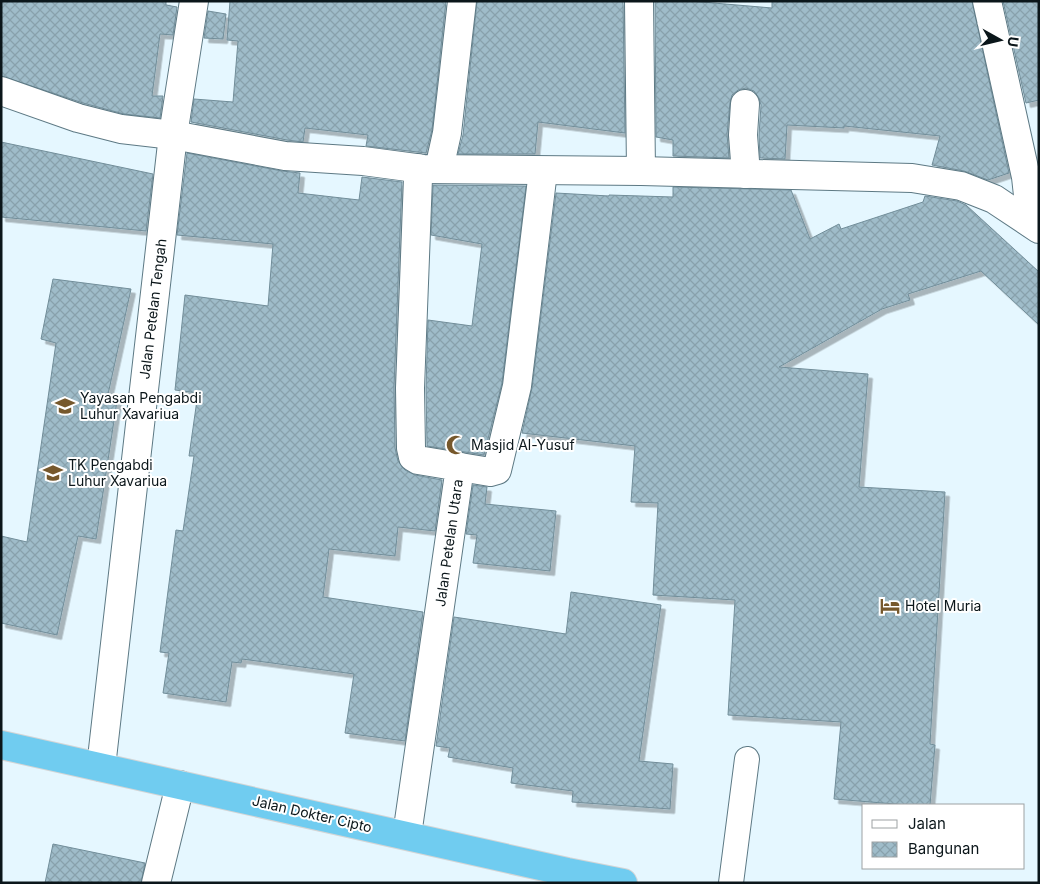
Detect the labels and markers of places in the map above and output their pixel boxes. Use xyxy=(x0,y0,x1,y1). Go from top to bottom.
place label: Yayasan Pengabdi Luhur Xavariua xyxy=(80,389,202,422)
school or university icon: Yayasan Pengabdi Luhur Xavariua xyxy=(54,395,76,417)
mosque icon: Masjid Al-Yusuf xyxy=(445,434,467,456)
place label: Masjid Al-Yusuf xyxy=(471,436,575,453)
place label: TK Pengabdi Luhur Xavariua xyxy=(68,456,167,489)
school or university icon: TK Pengabdi Luhur Xavariua xyxy=(42,462,64,484)
hotel icon: Hotel Muria xyxy=(879,595,901,617)
place label: Hotel Muria xyxy=(905,597,981,614)

